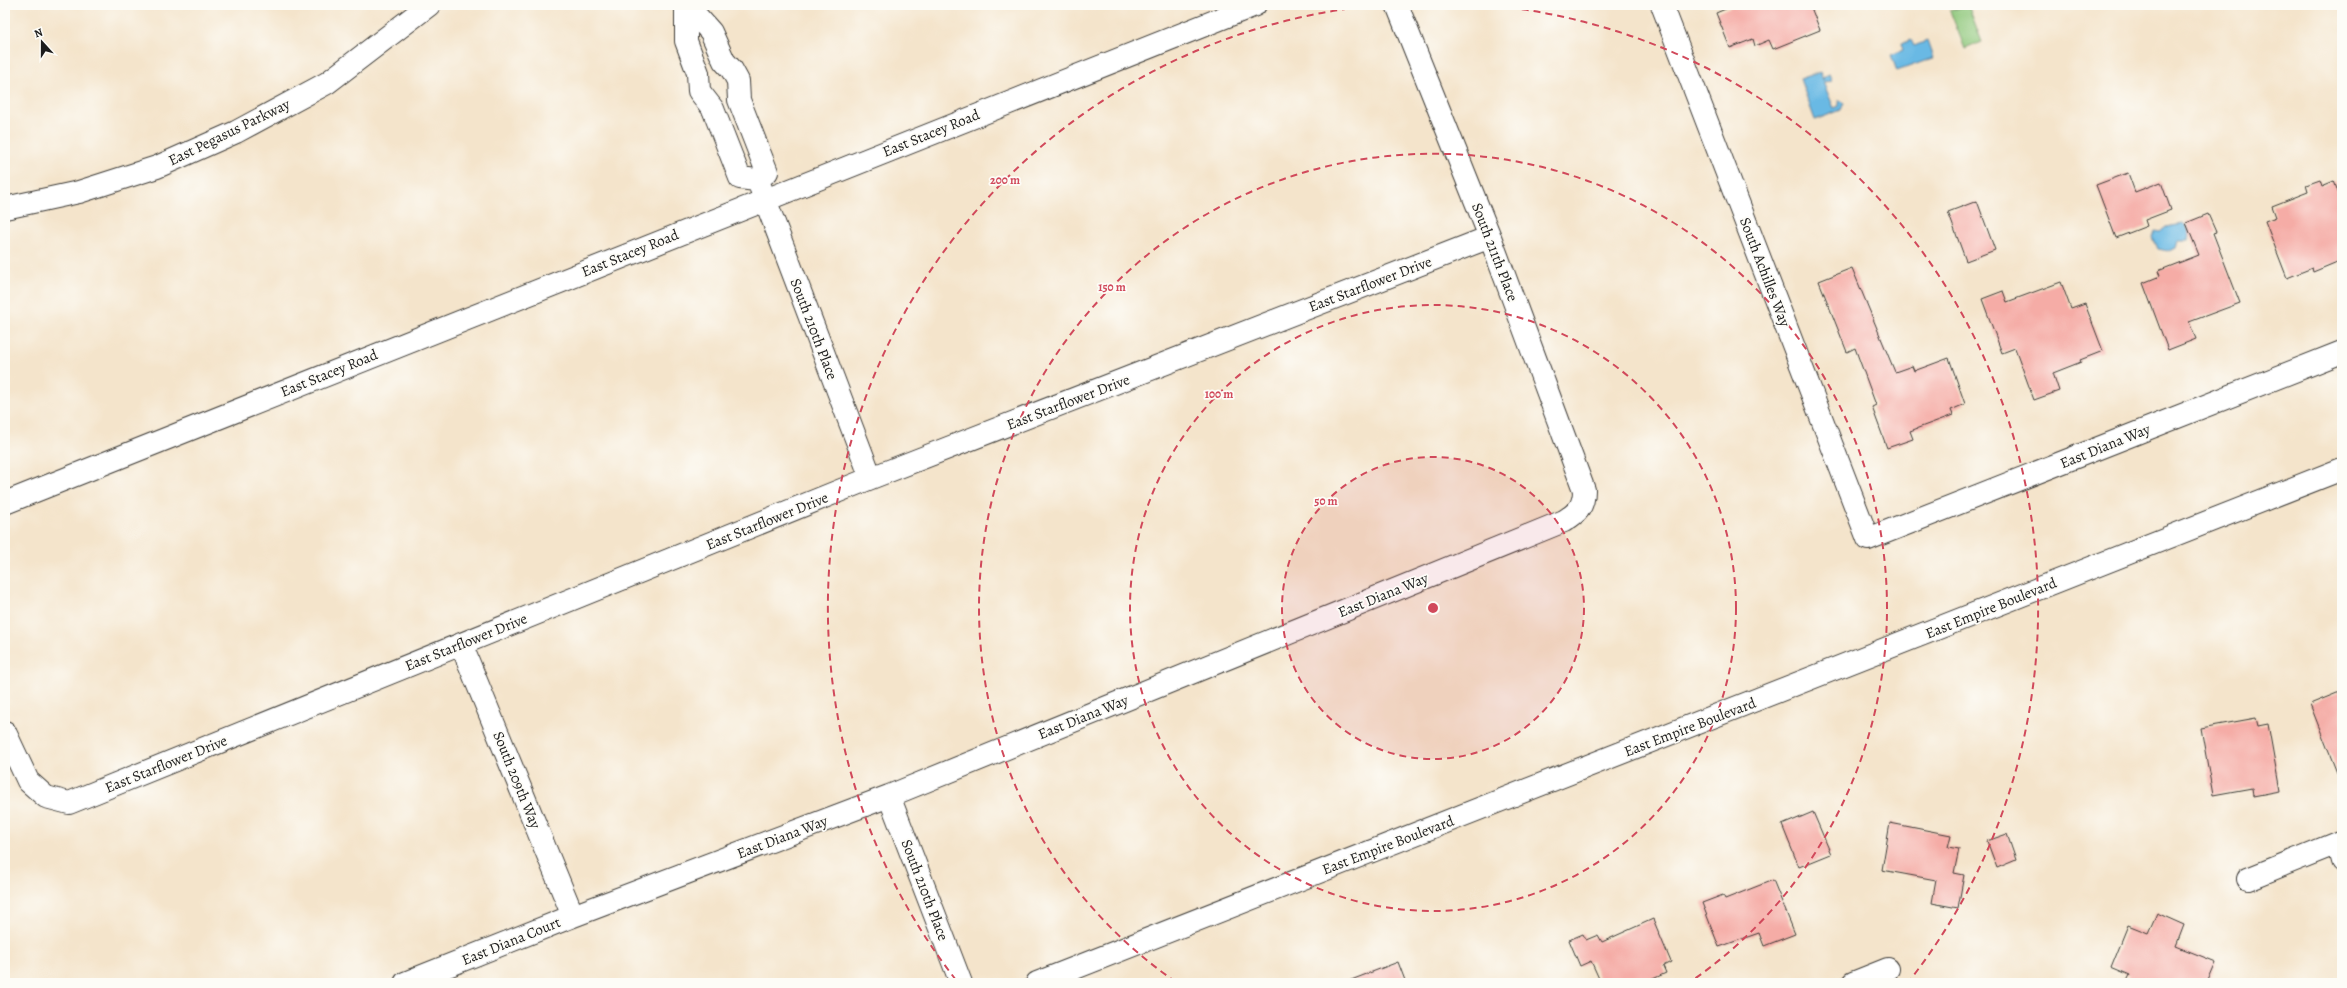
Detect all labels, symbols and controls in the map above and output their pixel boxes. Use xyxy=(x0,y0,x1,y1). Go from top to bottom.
north arrow xyxy=(22,22,62,62)
text: N xyxy=(32,25,45,42)
street label: East Pegasus Parkway xyxy=(165,94,293,170)
street label: East Stacey Road xyxy=(879,104,983,162)
text: 200 m xyxy=(990,172,1020,188)
street label: South 211th Place xyxy=(1467,200,1523,305)
street label: South Achilles Way xyxy=(1735,214,1795,330)
street label: East Stacey Road xyxy=(578,224,682,282)
street label: East Starflower Drive xyxy=(1306,251,1435,317)
street label: South 210th Place xyxy=(785,275,843,383)
text: 150 m xyxy=(1098,279,1126,295)
street label: East Stacey Road xyxy=(277,344,381,402)
street label: East Starflower Drive xyxy=(1004,369,1133,435)
text: 100 m xyxy=(1205,386,1233,402)
street label: East Diana Way xyxy=(2057,419,2153,473)
street label: East Starflower Drive xyxy=(703,487,831,555)
text: 50 m xyxy=(1314,493,1338,509)
street label: East Diana Way xyxy=(1335,568,1431,622)
street label: East Empire Boulevard xyxy=(1922,572,2060,643)
centre of rings xyxy=(1426,601,1440,615)
street label: East Starflower Drive xyxy=(402,608,530,676)
street label: East Diana Way xyxy=(1035,690,1131,744)
street label: East Empire Boulevard xyxy=(1621,692,1760,761)
street label: South 209th Way xyxy=(488,728,546,832)
street label: East Starflower Drive xyxy=(102,730,230,798)
street label: East Diana Way xyxy=(734,810,831,863)
street label: East Empire Boulevard xyxy=(1319,810,1458,879)
street label: South 210th Place xyxy=(896,836,954,944)
street label: East Diana Court xyxy=(459,912,563,970)

